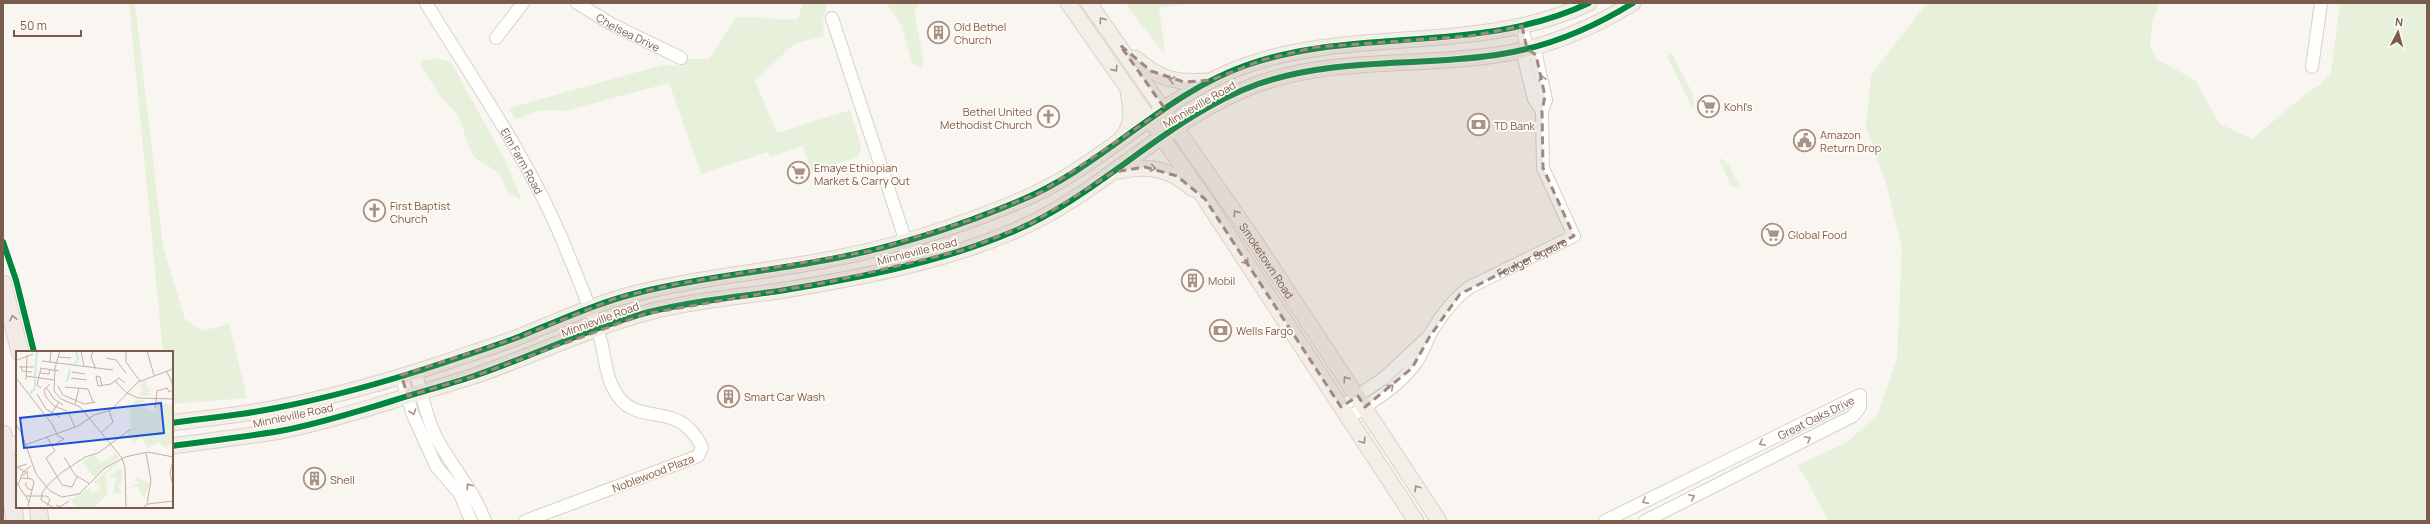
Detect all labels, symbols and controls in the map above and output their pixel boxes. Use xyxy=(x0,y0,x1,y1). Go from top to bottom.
street label: Chelsea Drive xyxy=(594,9,663,55)
scale bar xyxy=(14,12,81,38)
north arrow xyxy=(2378,12,2418,52)
text: N xyxy=(2394,14,2404,29)
text: 50 m xyxy=(20,17,47,34)
one-way arrow xyxy=(1100,18,1107,25)
building icon: Old Bethel Church xyxy=(925,19,951,45)
place label: Old Bethel Church xyxy=(954,19,1006,47)
one-way arrow xyxy=(1110,65,1117,72)
one-way arrow xyxy=(1538,74,1546,81)
one-way arrow xyxy=(1169,76,1175,84)
street label: Minnieville Road xyxy=(1160,77,1238,131)
supermarket icon: Kohl's xyxy=(1695,93,1721,119)
place label: Kohl's xyxy=(1724,99,1753,114)
place label: Bethel United Methodist Church xyxy=(940,104,1032,132)
church icon: Bethel United Methodist Church xyxy=(1035,104,1061,130)
bank icon: TD Bank xyxy=(1465,112,1491,138)
place label: TD Bank xyxy=(1494,118,1536,133)
street label: Elm Farm Road xyxy=(498,125,547,196)
public building icon: Amazon Return Drop xyxy=(1791,127,1817,153)
place label: Amazon Return Drop xyxy=(1820,127,1882,155)
supermarket icon: Emaye Ethiopian Market & Carry Out xyxy=(786,160,812,186)
place label: Emaye Ethiopian Market & Carry Out xyxy=(814,160,910,188)
one-way arrow xyxy=(1149,163,1156,172)
church icon: First Baptist Church xyxy=(362,198,388,224)
place label: First Baptist Church xyxy=(390,198,451,226)
one-way arrow xyxy=(1233,210,1241,217)
street label: Smoketown Road xyxy=(1236,219,1298,301)
supermarket icon: Global Food xyxy=(1760,221,1786,247)
place label: Global Food xyxy=(1788,227,1847,242)
street label: Foulger Square xyxy=(1494,233,1570,280)
street label: Minnieville Road xyxy=(876,234,958,268)
one-way arrow xyxy=(1241,258,1249,265)
building icon: Mobil xyxy=(1179,267,1205,293)
place label: Mobil xyxy=(1208,273,1235,288)
street label: Minnieville Road xyxy=(559,298,641,340)
one-way arrow xyxy=(9,314,17,321)
bank icon: Wells Fargo xyxy=(1207,317,1233,343)
place label: Wells Fargo xyxy=(1236,323,1294,338)
inset map xyxy=(16,351,173,508)
one-way arrow xyxy=(1344,377,1351,384)
building icon: Smart Car Wash xyxy=(716,383,742,409)
one-way arrow xyxy=(1387,385,1394,392)
place label: Smart Car Wash xyxy=(744,389,825,404)
street label: Great Oaks Drive xyxy=(1775,391,1857,442)
street label: Minnieville Road xyxy=(252,399,334,431)
one-way arrow xyxy=(408,409,416,416)
one-way arrow xyxy=(1804,436,1811,444)
one-way arrow xyxy=(1358,437,1366,444)
one-way arrow xyxy=(1759,439,1766,446)
street label: Noblewood Plaza xyxy=(610,451,696,495)
building icon: Shell xyxy=(302,466,328,492)
place label: Shell xyxy=(330,472,355,487)
one-way arrow xyxy=(466,483,474,490)
one-way arrow xyxy=(1415,486,1422,493)
one-way arrow xyxy=(1688,495,1695,502)
one-way arrow xyxy=(1642,496,1650,504)

